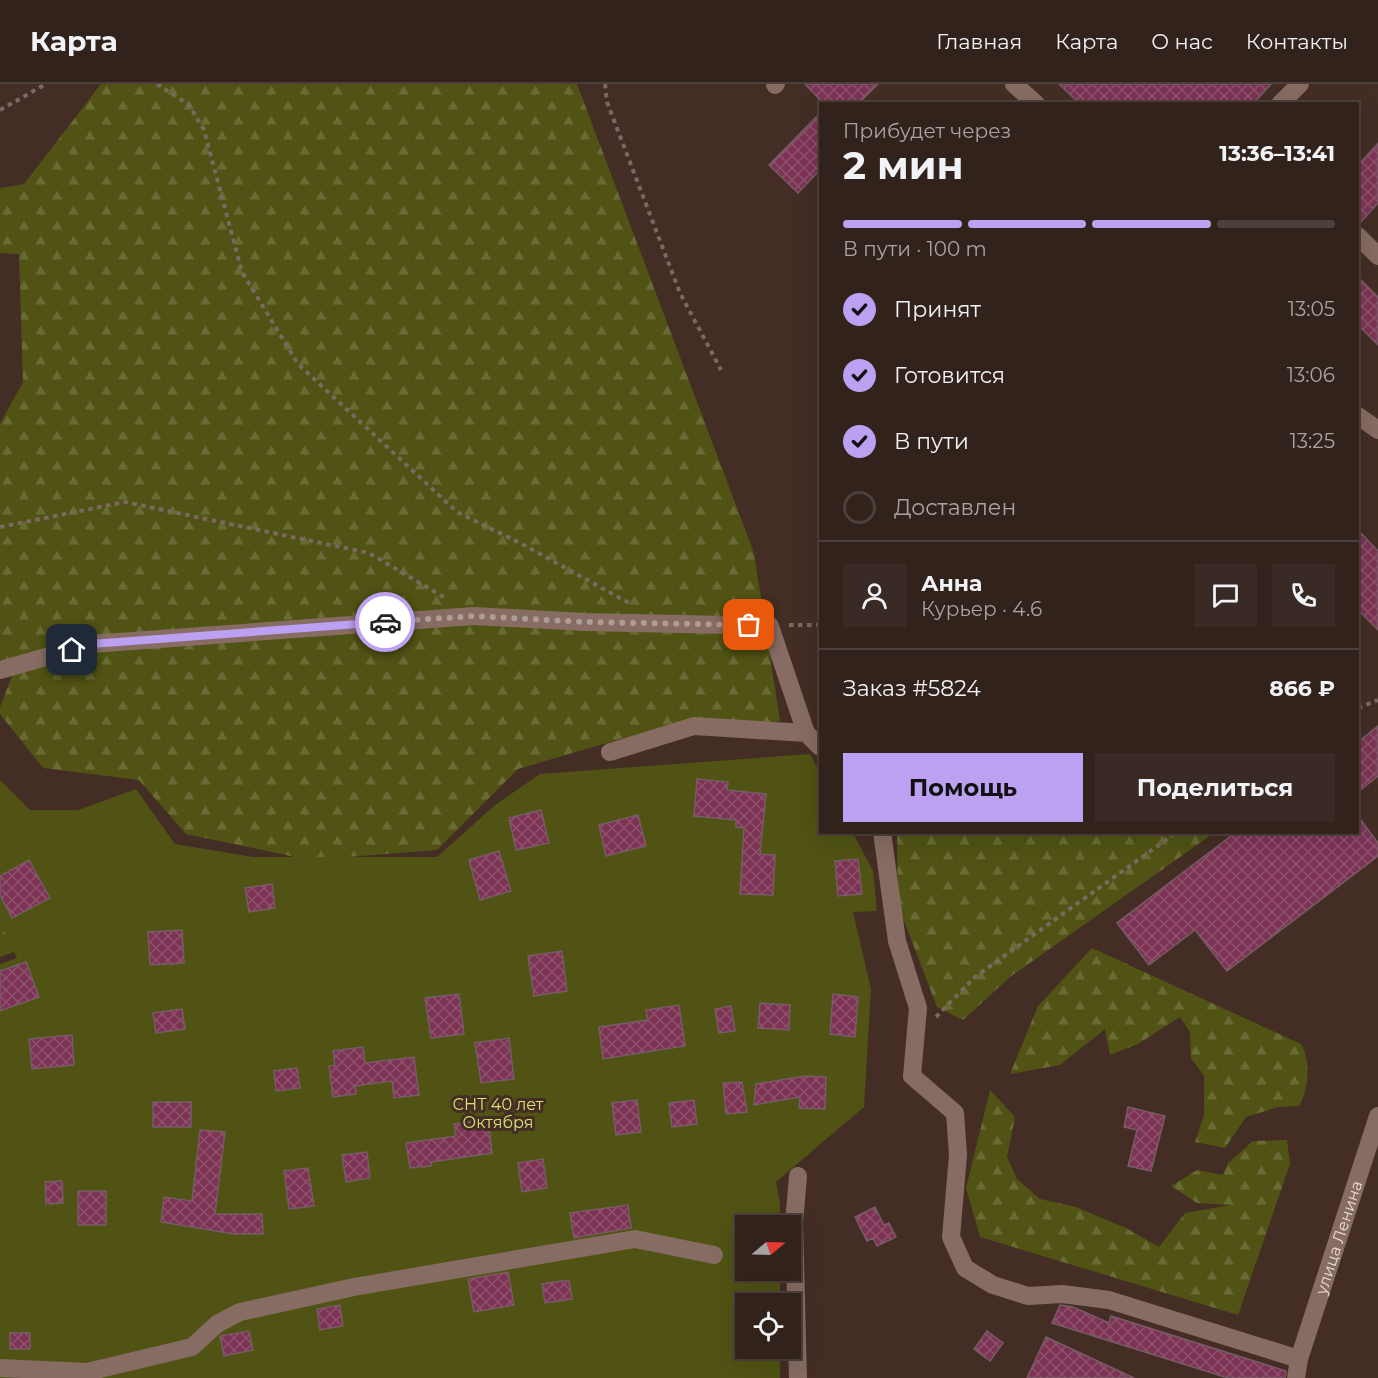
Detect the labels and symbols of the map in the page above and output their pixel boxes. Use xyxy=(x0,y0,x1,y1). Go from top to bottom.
courier xyxy=(355,592,415,652)
pin xyxy=(723,599,774,650)
pin xyxy=(46,624,97,675)
park label: СНТ 40 лет Октября xyxy=(453,1095,544,1132)
street label: улица Ленина xyxy=(1311,1178,1366,1298)
north arrow xyxy=(735,1215,801,1281)

